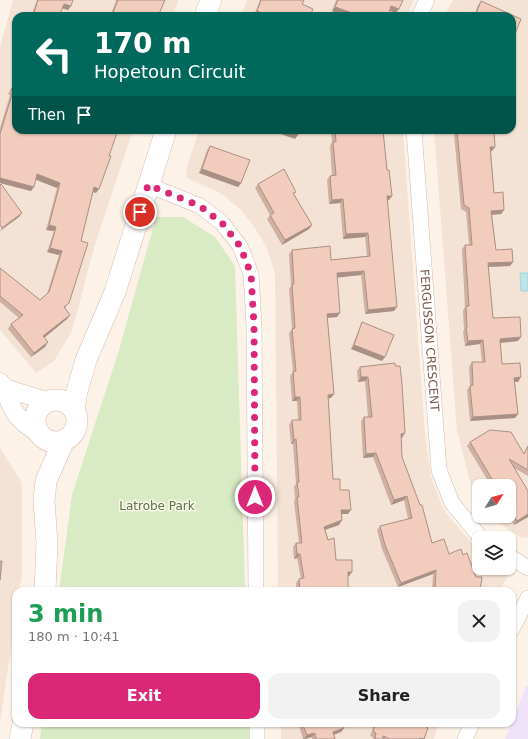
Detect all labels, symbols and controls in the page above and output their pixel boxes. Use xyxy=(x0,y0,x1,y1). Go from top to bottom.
text: 170 m xyxy=(94,27,191,60)
icon: left xyxy=(28,28,80,80)
text: Hopetoun Circuit xyxy=(94,61,246,82)
icon: arrive xyxy=(73,104,95,126)
text: Then xyxy=(28,106,65,124)
pin xyxy=(123,195,157,229)
icon: arrive xyxy=(129,201,151,223)
street label: FERGUSSON CRESCENT xyxy=(417,269,442,413)
position arrow xyxy=(234,476,276,518)
north arrow xyxy=(472,479,516,523)
map controls xyxy=(472,479,516,575)
park label: Latrobe Park xyxy=(119,499,195,513)
button: layers xyxy=(472,531,516,575)
text: 3 min xyxy=(28,600,103,628)
button: close xyxy=(458,600,500,642)
text: 180 m · 10:41 xyxy=(28,629,119,644)
button: Exit xyxy=(28,673,260,719)
button: Share xyxy=(268,673,500,719)

